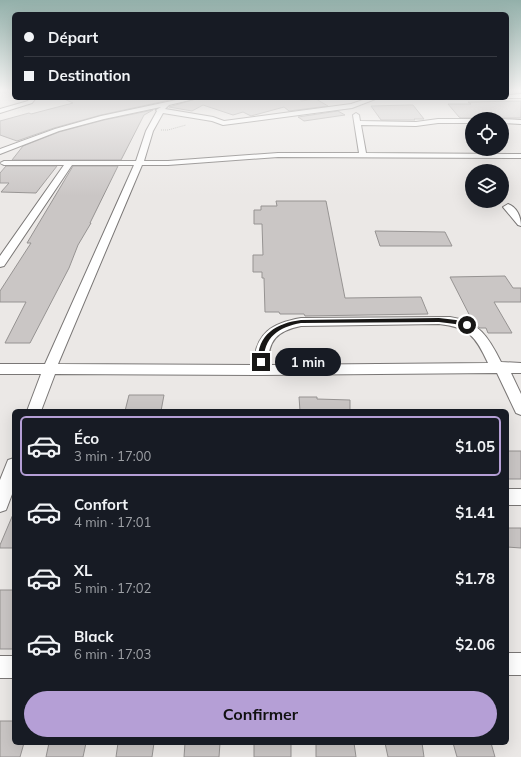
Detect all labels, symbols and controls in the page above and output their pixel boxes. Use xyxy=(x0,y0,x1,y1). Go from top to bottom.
text: Départ xyxy=(48,28,98,47)
text: Destination xyxy=(48,66,131,85)
map controls xyxy=(465,112,509,208)
button: locate xyxy=(465,112,509,156)
button: layers xyxy=(465,164,509,208)
route start xyxy=(458,316,476,334)
callout: 1 min xyxy=(275,348,341,376)
route end xyxy=(252,353,270,371)
text: 1 min xyxy=(291,354,325,370)
icon: car xyxy=(26,428,62,464)
text: Éco xyxy=(74,429,99,448)
text: $1.05 xyxy=(455,437,495,456)
text: 3 min · 17:00 xyxy=(74,448,151,464)
icon: car xyxy=(26,494,62,530)
text: Confort xyxy=(74,495,128,514)
text: $1.41 xyxy=(455,503,495,522)
text: 4 min · 17:01 xyxy=(74,514,151,530)
icon: car xyxy=(26,560,62,596)
text: XL xyxy=(74,561,92,580)
text: $1.78 xyxy=(455,569,495,588)
text: 5 min · 17:02 xyxy=(74,580,151,596)
icon: car xyxy=(26,626,62,662)
text: Black xyxy=(74,627,113,646)
text: $2.06 xyxy=(455,635,495,654)
text: 6 min · 17:03 xyxy=(74,646,151,662)
button: Confirmer xyxy=(24,691,497,737)

